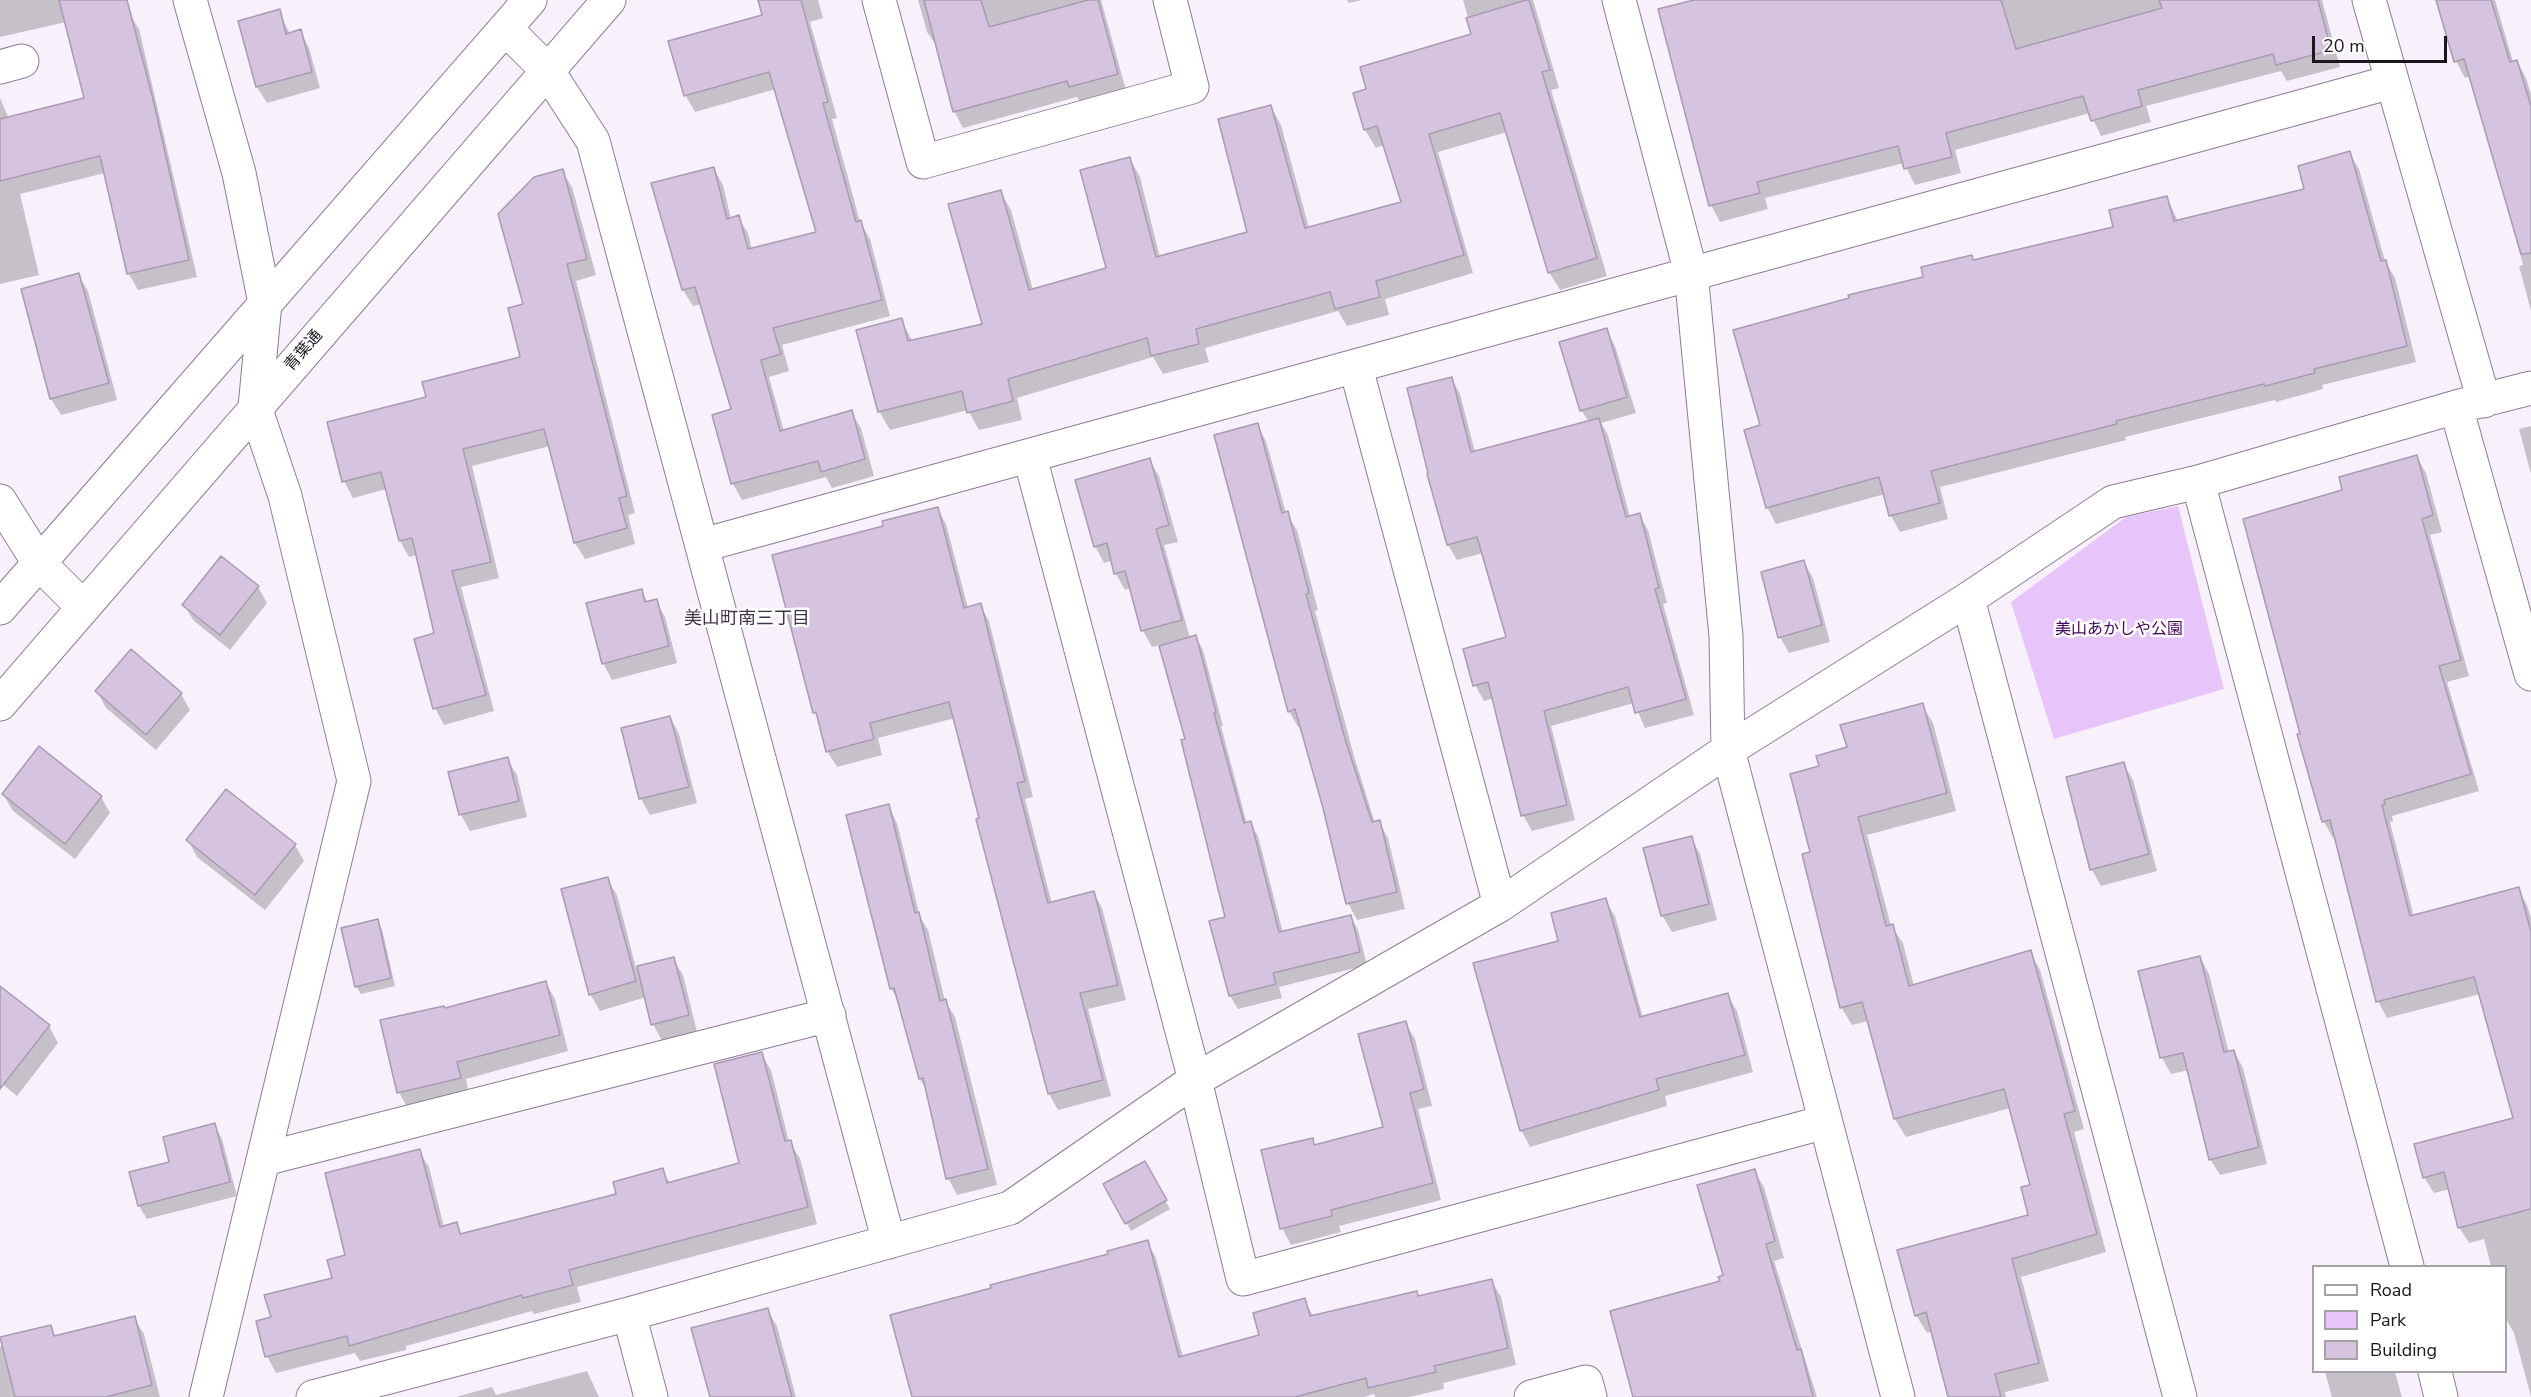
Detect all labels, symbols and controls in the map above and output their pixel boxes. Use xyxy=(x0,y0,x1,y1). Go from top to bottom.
scale bar xyxy=(2315,24,2450,62)
text: 20 m xyxy=(2323,34,2365,58)
street label: 青葉通 xyxy=(281,327,327,375)
district label: 美山町南三丁目 xyxy=(684,609,810,631)
park label: 美山あかしや公園 xyxy=(2055,620,2183,640)
legend xyxy=(2312,1265,2507,1373)
text: Road xyxy=(2370,1278,2412,1302)
text: Park xyxy=(2370,1308,2406,1332)
text: Building xyxy=(2370,1338,2437,1362)

